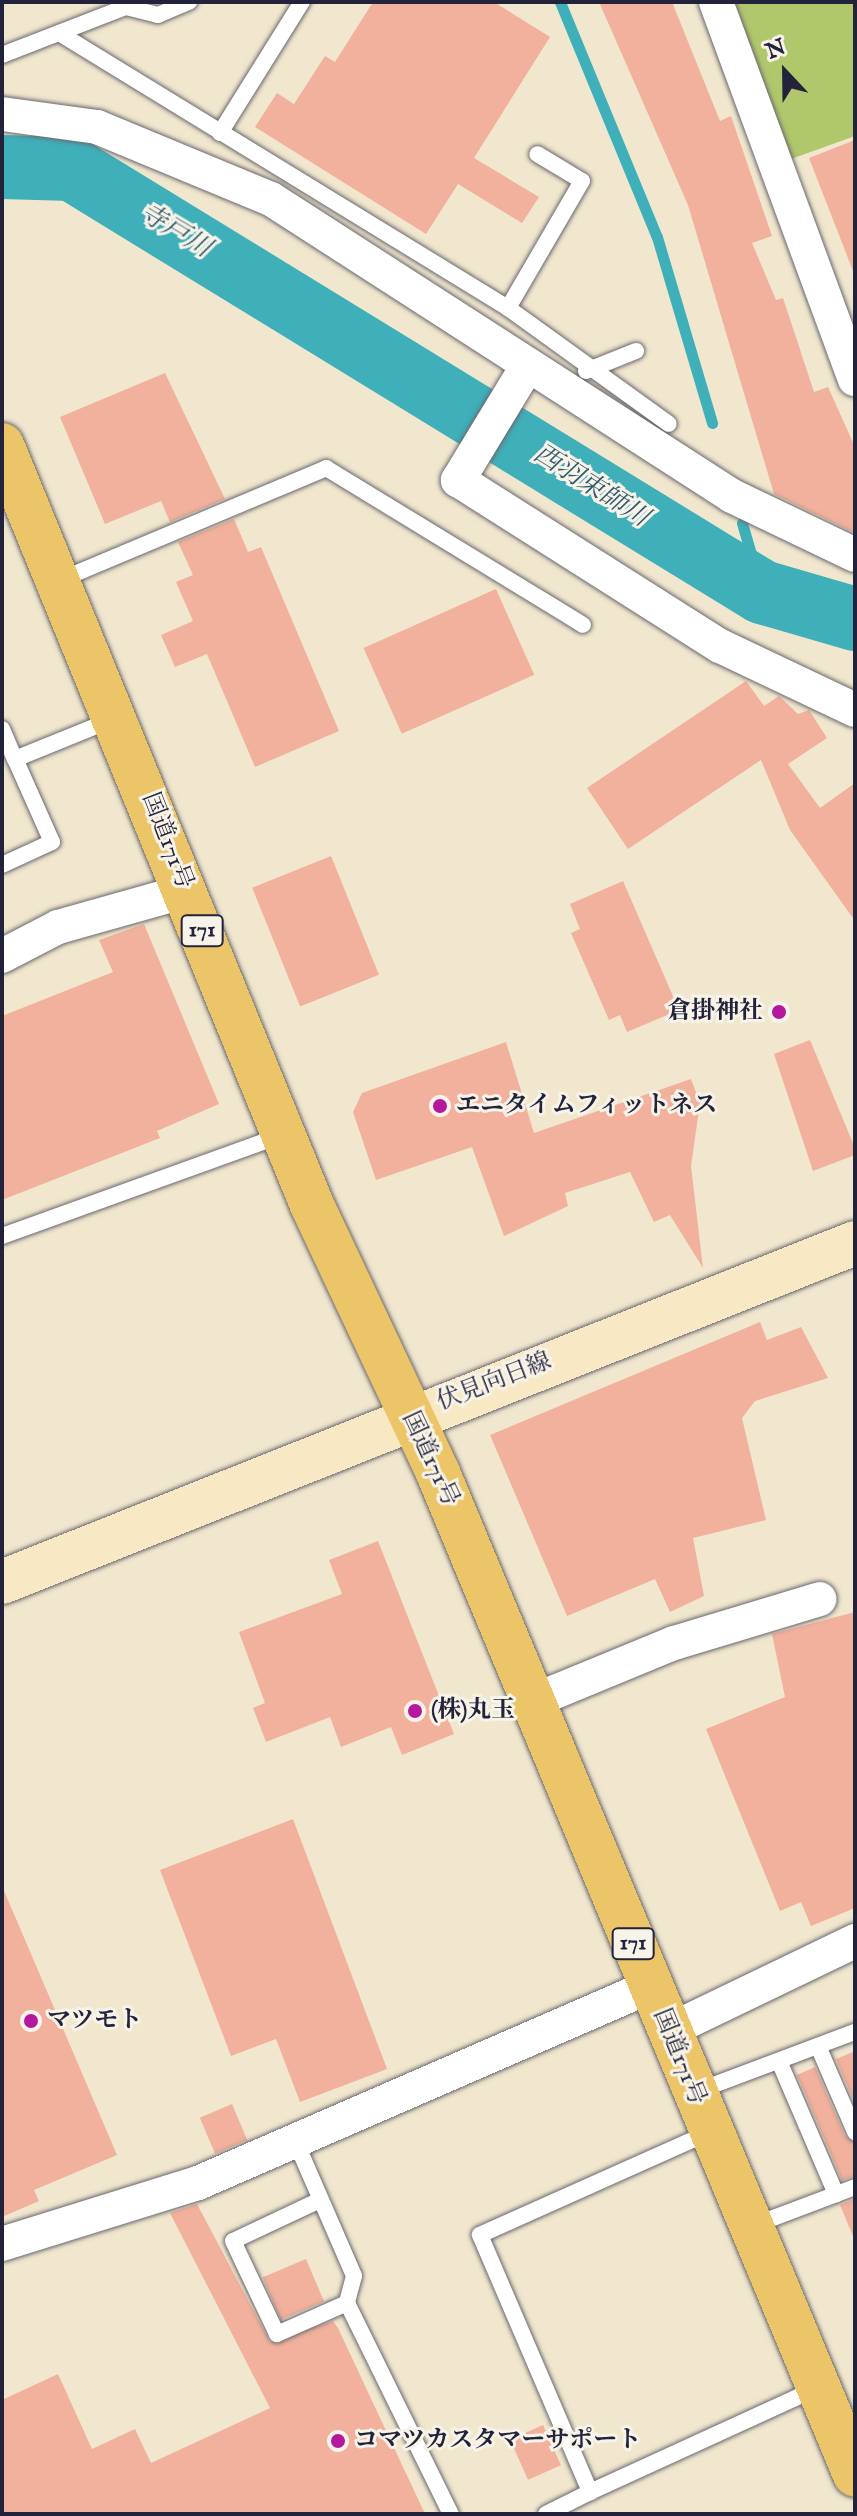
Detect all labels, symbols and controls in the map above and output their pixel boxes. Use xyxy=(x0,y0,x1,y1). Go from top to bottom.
north arrow xyxy=(745,32,825,112)
text: N xyxy=(762,33,790,66)
water label: 寺戸川 xyxy=(134,198,216,264)
water label: 西羽束師川 xyxy=(528,438,654,534)
street label: 国道171号 xyxy=(135,789,199,893)
road number: 171 xyxy=(180,913,224,949)
place label: 倉掛神社 xyxy=(667,998,763,1026)
marker: 倉掛神社 xyxy=(770,1003,788,1021)
place label: エニタイムフィットネス xyxy=(456,1092,720,1120)
marker: エニタイムフィットネス xyxy=(431,1097,449,1115)
street label: 伏見向日線 xyxy=(433,1347,555,1417)
street label: 国道171号 xyxy=(396,1407,464,1511)
place label: (株)丸玉 xyxy=(431,1697,515,1725)
marker: (株)丸玉 xyxy=(406,1702,424,1720)
road number: 171 xyxy=(611,1926,655,1962)
street label: 国道171号 xyxy=(647,2005,711,2109)
place label: マツモト xyxy=(47,2007,143,2035)
marker: マツモト xyxy=(22,2012,40,2030)
place label: コマツカスタマーサポート xyxy=(354,2427,642,2455)
marker: コマツカスタマーサポート xyxy=(329,2432,347,2450)

